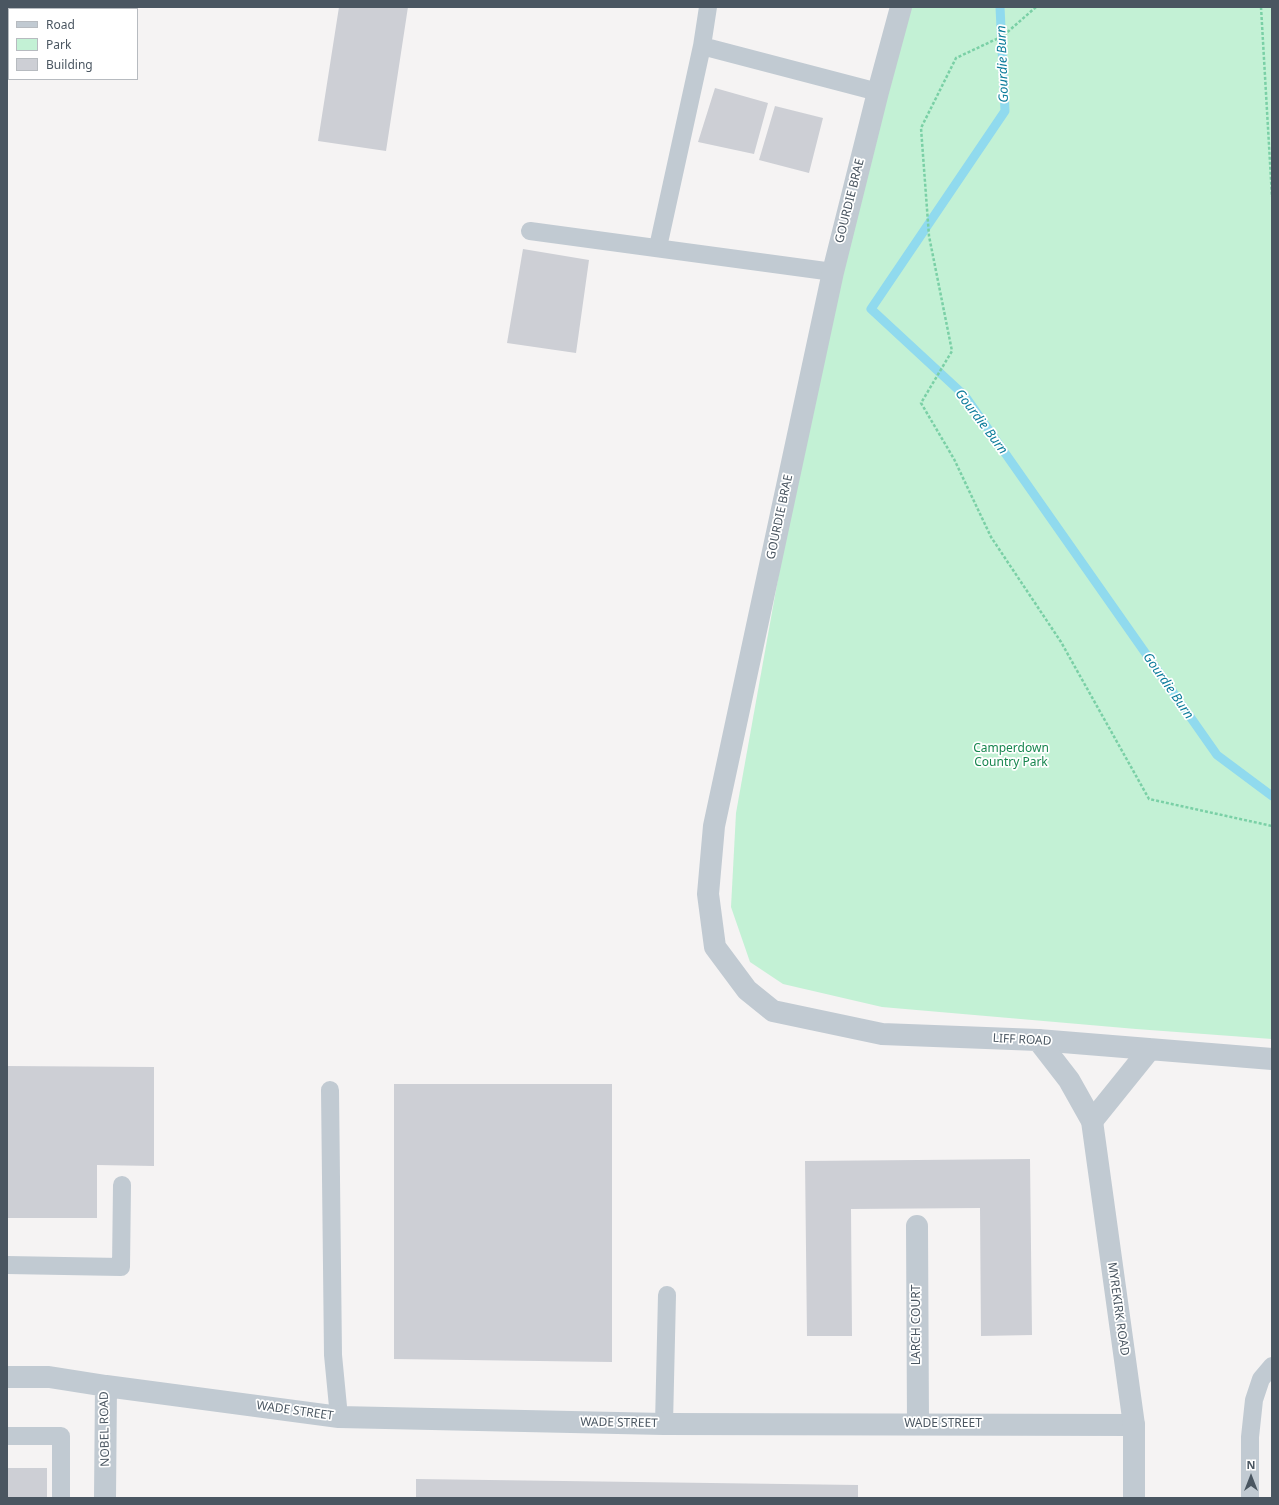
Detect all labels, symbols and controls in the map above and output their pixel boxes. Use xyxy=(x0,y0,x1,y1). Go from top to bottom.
legend xyxy=(8,8,138,80)
text: Road xyxy=(46,16,75,33)
water label: Gourdie Burn xyxy=(994,25,1012,103)
text: Park xyxy=(46,36,71,53)
text: Building xyxy=(46,56,93,73)
street label: GOURDIE BRAE xyxy=(833,157,867,245)
water label: Gourdie Burn xyxy=(951,386,1011,458)
street label: GOURDIE BRAE xyxy=(764,473,796,561)
water label: Gourdie Burn xyxy=(1139,650,1197,722)
park label: Camperdown Country Park xyxy=(973,742,1049,770)
street label: LIFF ROAD xyxy=(992,1031,1052,1049)
street label: MYREKIRK ROAD xyxy=(1104,1261,1132,1357)
street label: LARCH COURT xyxy=(910,1285,924,1365)
street label: NOBEL ROAD xyxy=(97,1391,113,1467)
street label: WADE STREET xyxy=(256,1398,334,1424)
street label: WADE STREET xyxy=(580,1415,658,1431)
street label: WADE STREET xyxy=(904,1417,982,1431)
north arrow xyxy=(1231,1457,1271,1497)
text: N xyxy=(1247,1457,1255,1472)

